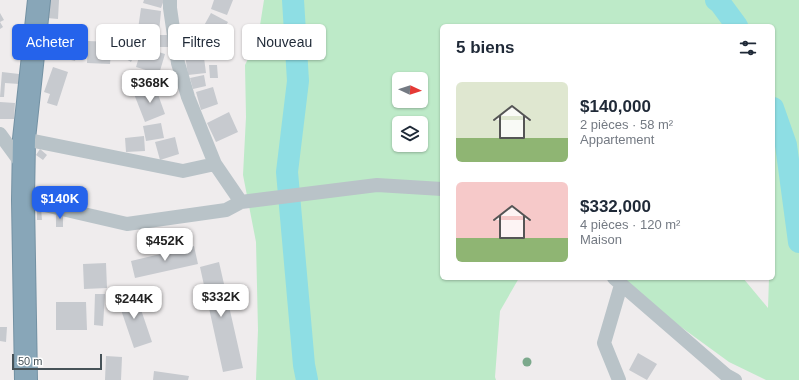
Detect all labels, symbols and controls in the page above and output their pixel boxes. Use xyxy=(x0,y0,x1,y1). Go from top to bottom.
chip: Acheter xyxy=(12,24,88,60)
chip: Louer xyxy=(96,24,160,60)
chip: Filtres xyxy=(168,24,234,60)
chip: Nouveau xyxy=(242,24,326,60)
icon: filters xyxy=(737,37,759,59)
text: 5 biens xyxy=(456,38,515,57)
pin: $368K xyxy=(122,70,178,104)
north arrow xyxy=(392,72,428,108)
map controls xyxy=(392,72,428,152)
text: $368K xyxy=(131,75,169,90)
text: $140,000 xyxy=(580,97,651,116)
icon: home xyxy=(488,98,536,146)
button: layers xyxy=(392,116,428,152)
text: 2 pièces · 58 m² xyxy=(580,117,673,132)
text: Appartement xyxy=(580,132,654,147)
pin: $140K xyxy=(32,186,88,220)
text: $140K xyxy=(41,191,79,206)
text: $332,000 xyxy=(580,197,651,216)
icon: home xyxy=(488,198,536,246)
text: 4 pièces · 120 m² xyxy=(580,217,680,232)
pin: $452K xyxy=(137,228,193,262)
text: Maison xyxy=(580,232,622,247)
text: $452K xyxy=(146,233,184,248)
pin: $332K xyxy=(193,284,249,318)
pin: $244K xyxy=(106,286,162,320)
text: $332K xyxy=(202,289,240,304)
text: $244K xyxy=(115,291,153,306)
scale bar xyxy=(12,352,102,371)
text: 50 m xyxy=(18,355,42,367)

